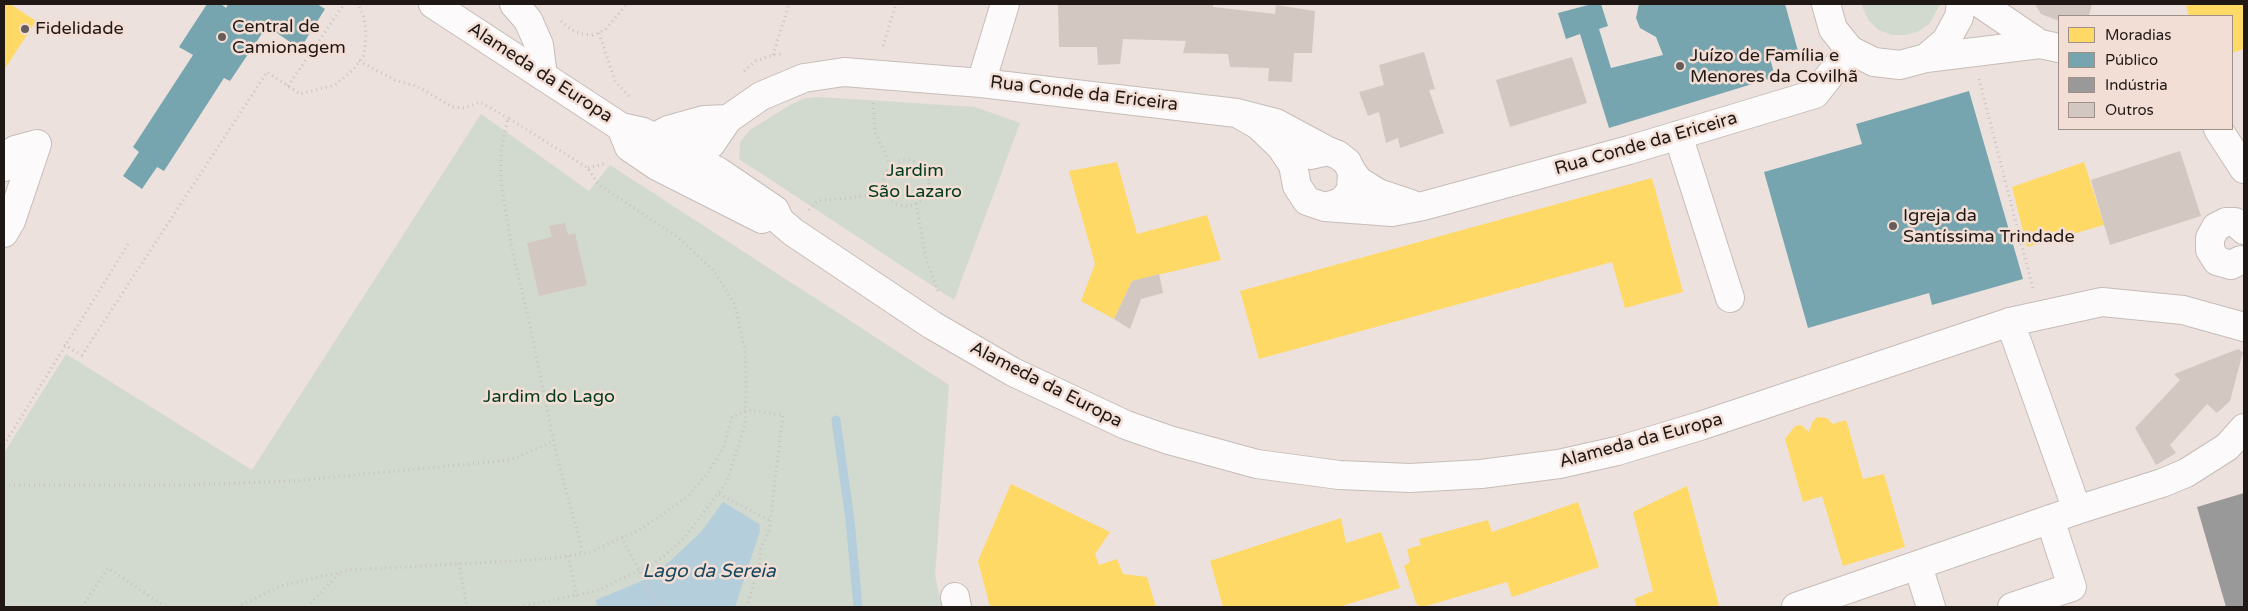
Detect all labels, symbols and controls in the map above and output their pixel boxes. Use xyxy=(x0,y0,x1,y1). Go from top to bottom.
legend xyxy=(2058,15,2233,130)
place label: Central de Camionagem xyxy=(232,16,346,58)
place label: Fidelidade xyxy=(35,18,124,40)
street label: Alameda da Europa xyxy=(464,18,616,128)
marker: Fidelidade xyxy=(19,23,31,35)
text: Moradias xyxy=(2105,26,2171,44)
marker: Central de Camionagem xyxy=(216,31,228,43)
place label: Juízo de Família e Menores da Covilhã xyxy=(1690,45,1858,88)
text: Público xyxy=(2105,51,2158,69)
marker: Juízo de Família e Menores da Covilhã xyxy=(1674,60,1686,72)
street label: Rua Conde da Ericeira xyxy=(989,72,1179,116)
text: Indústria xyxy=(2105,76,2168,94)
text: Outros xyxy=(2105,101,2154,119)
street label: Rua Conde da Ericeira xyxy=(1552,108,1740,180)
park label: Jardim São Lazaro xyxy=(868,160,962,202)
place label: Igreja da Santíssima Trindade xyxy=(1903,205,2075,248)
marker: Igreja da Santíssima Trindade xyxy=(1887,220,1899,232)
street label: Alameda da Europa xyxy=(966,337,1126,433)
park label: Jardim do Lago xyxy=(483,386,615,408)
street label: Alameda da Europa xyxy=(1557,409,1725,473)
water label: Lago da Sereia xyxy=(642,561,776,583)

